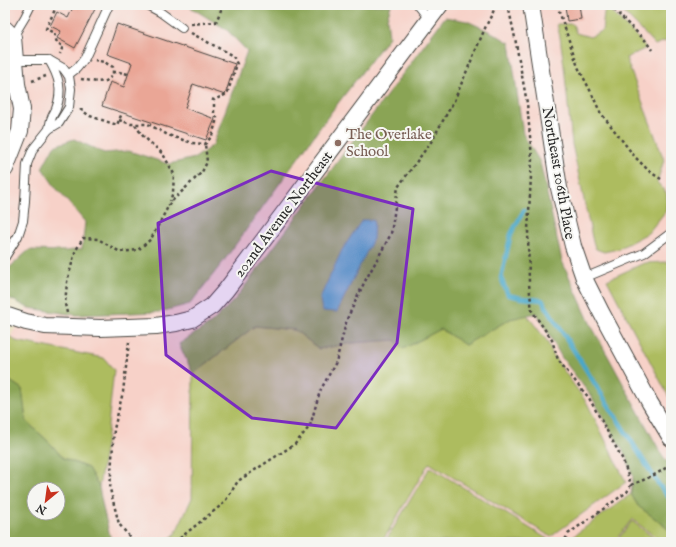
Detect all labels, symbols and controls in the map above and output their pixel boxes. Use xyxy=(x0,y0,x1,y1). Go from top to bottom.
street label: Northeast 106th Place xyxy=(537,105,580,241)
place label: The Overlake School xyxy=(346,125,432,161)
marker: The Overlake School xyxy=(333,138,343,148)
street label: 202nd Avenue Northeast xyxy=(230,148,337,281)
north arrow xyxy=(26,481,66,521)
text: N xyxy=(34,500,50,518)

